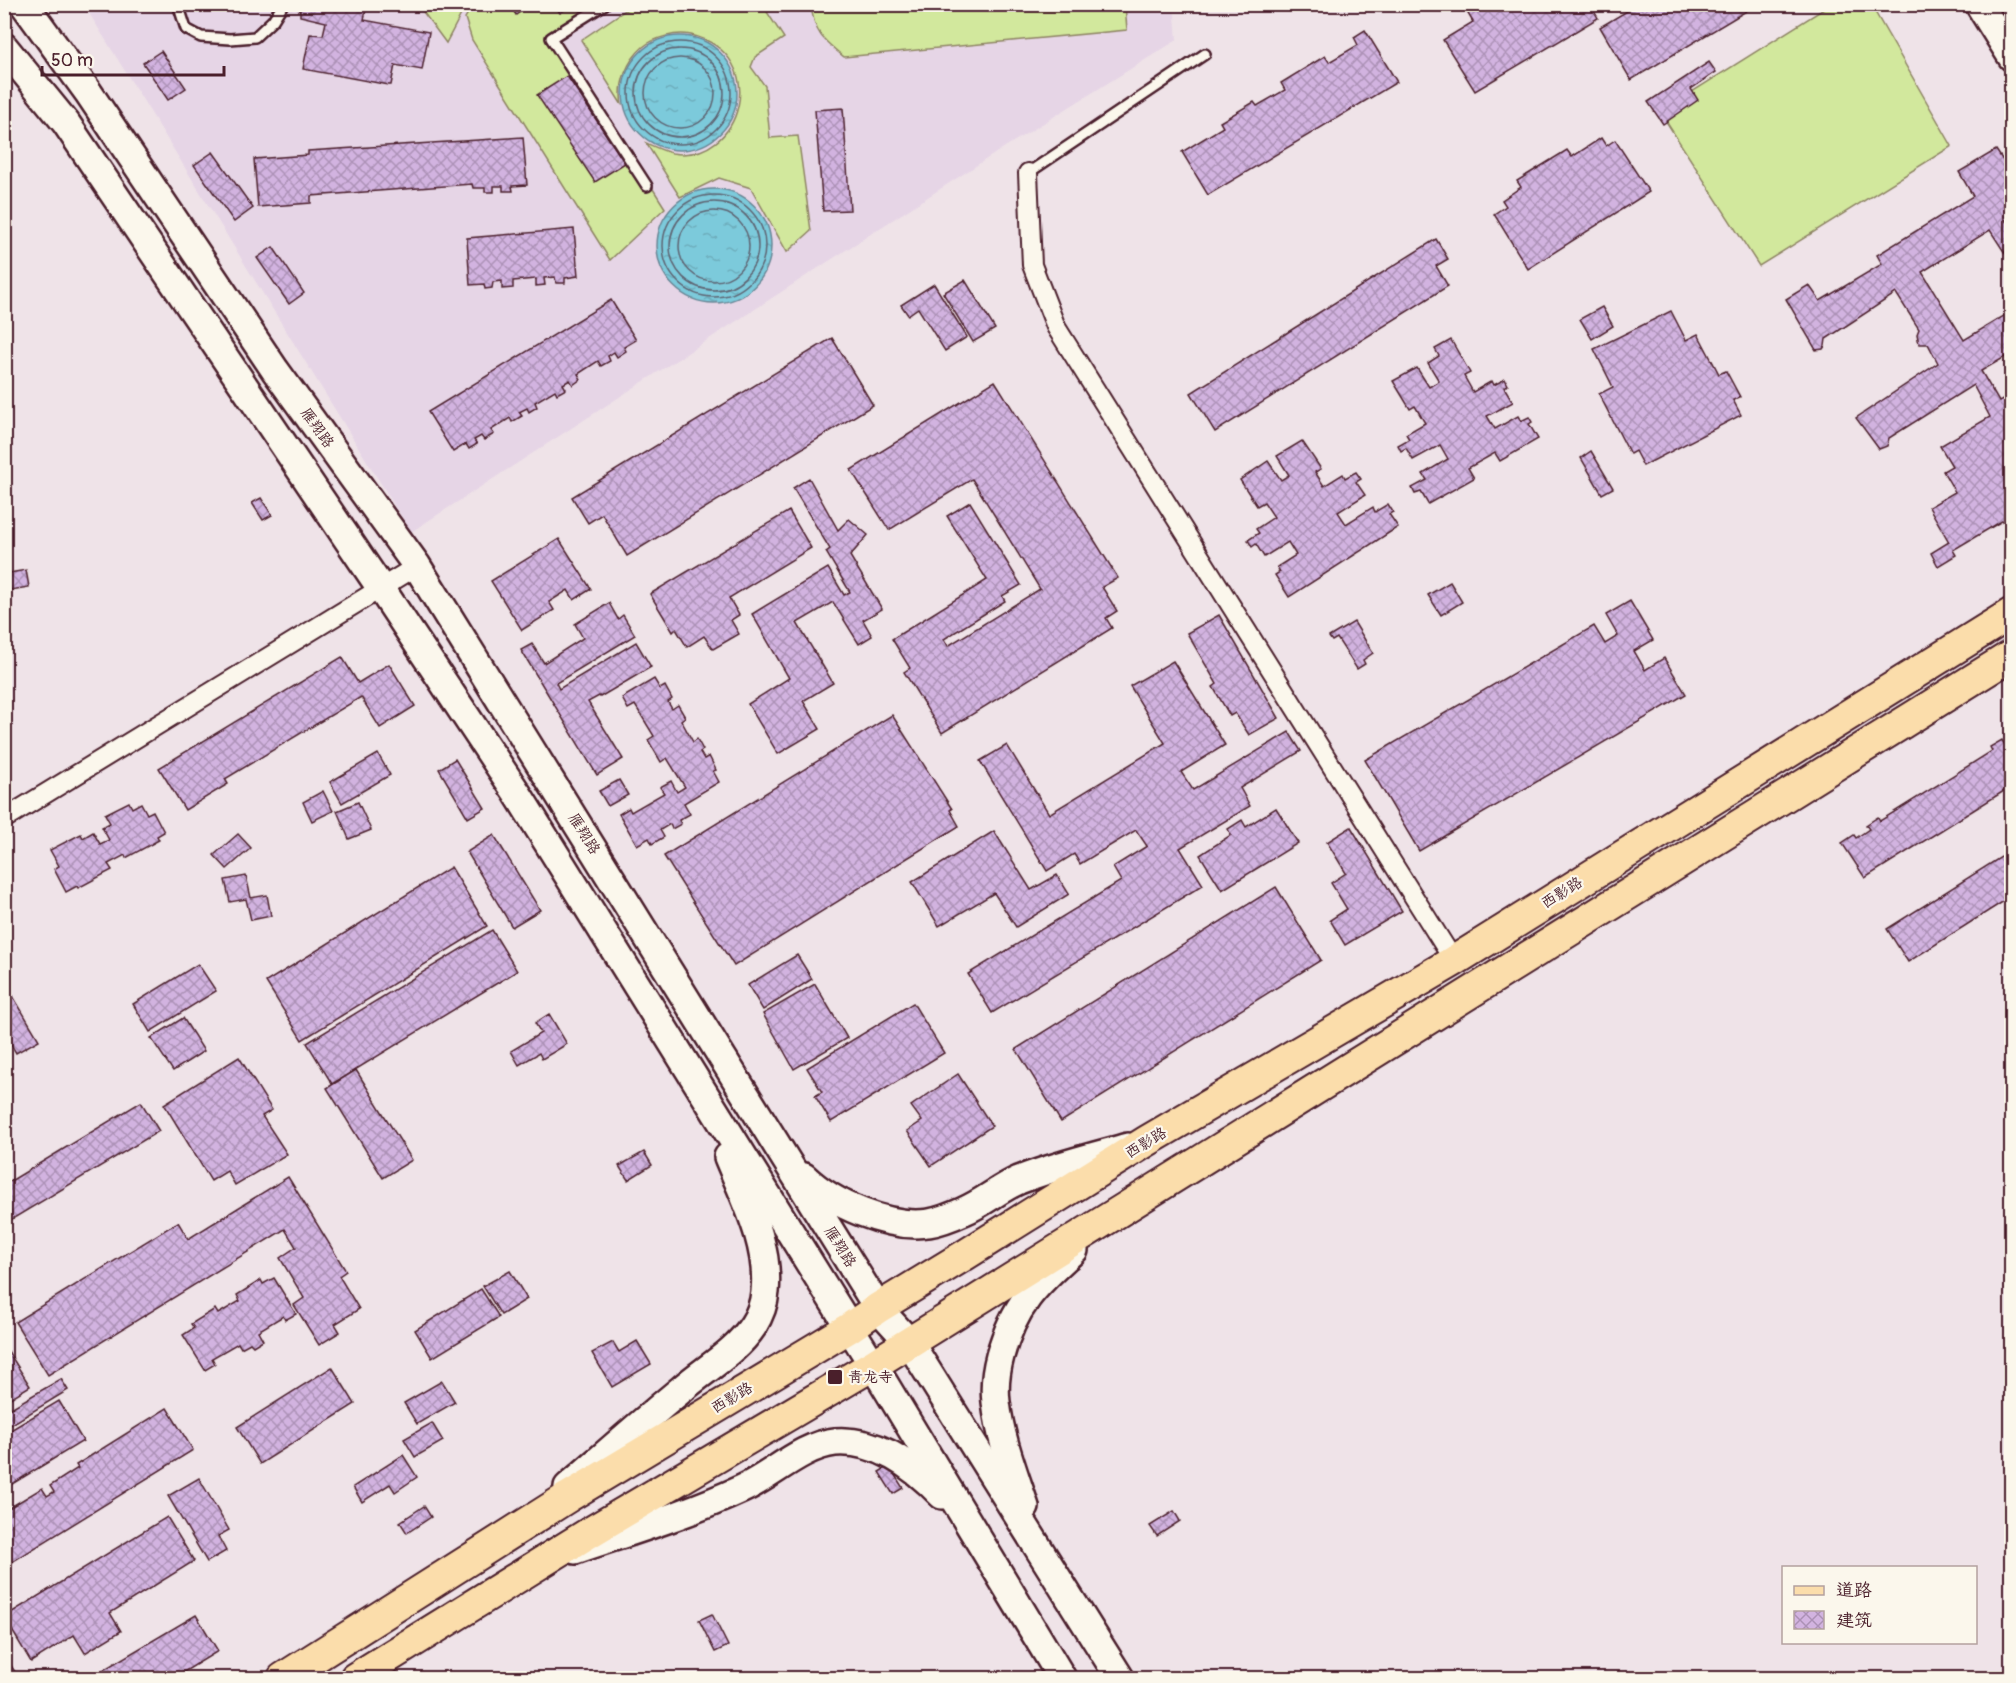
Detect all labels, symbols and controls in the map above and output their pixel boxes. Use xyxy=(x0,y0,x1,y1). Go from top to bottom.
scale bar xyxy=(42,39,224,77)
text: 50 m xyxy=(51,49,93,72)
street label: 雁翔路 xyxy=(296,404,338,452)
street label: 雁翔路 xyxy=(564,810,604,858)
street label: 西影路 xyxy=(1538,873,1586,913)
street label: 西影路 xyxy=(1122,1123,1170,1163)
street label: 雁翔路 xyxy=(820,1223,860,1271)
marker: 青龙寺 xyxy=(826,1368,844,1386)
place label: 青龙寺 xyxy=(848,1368,893,1387)
street label: 西影路 xyxy=(708,1378,756,1418)
legend xyxy=(1782,1566,1977,1644)
text: 道路 xyxy=(1836,1579,1872,1602)
text: 建筑 xyxy=(1836,1609,1872,1632)

